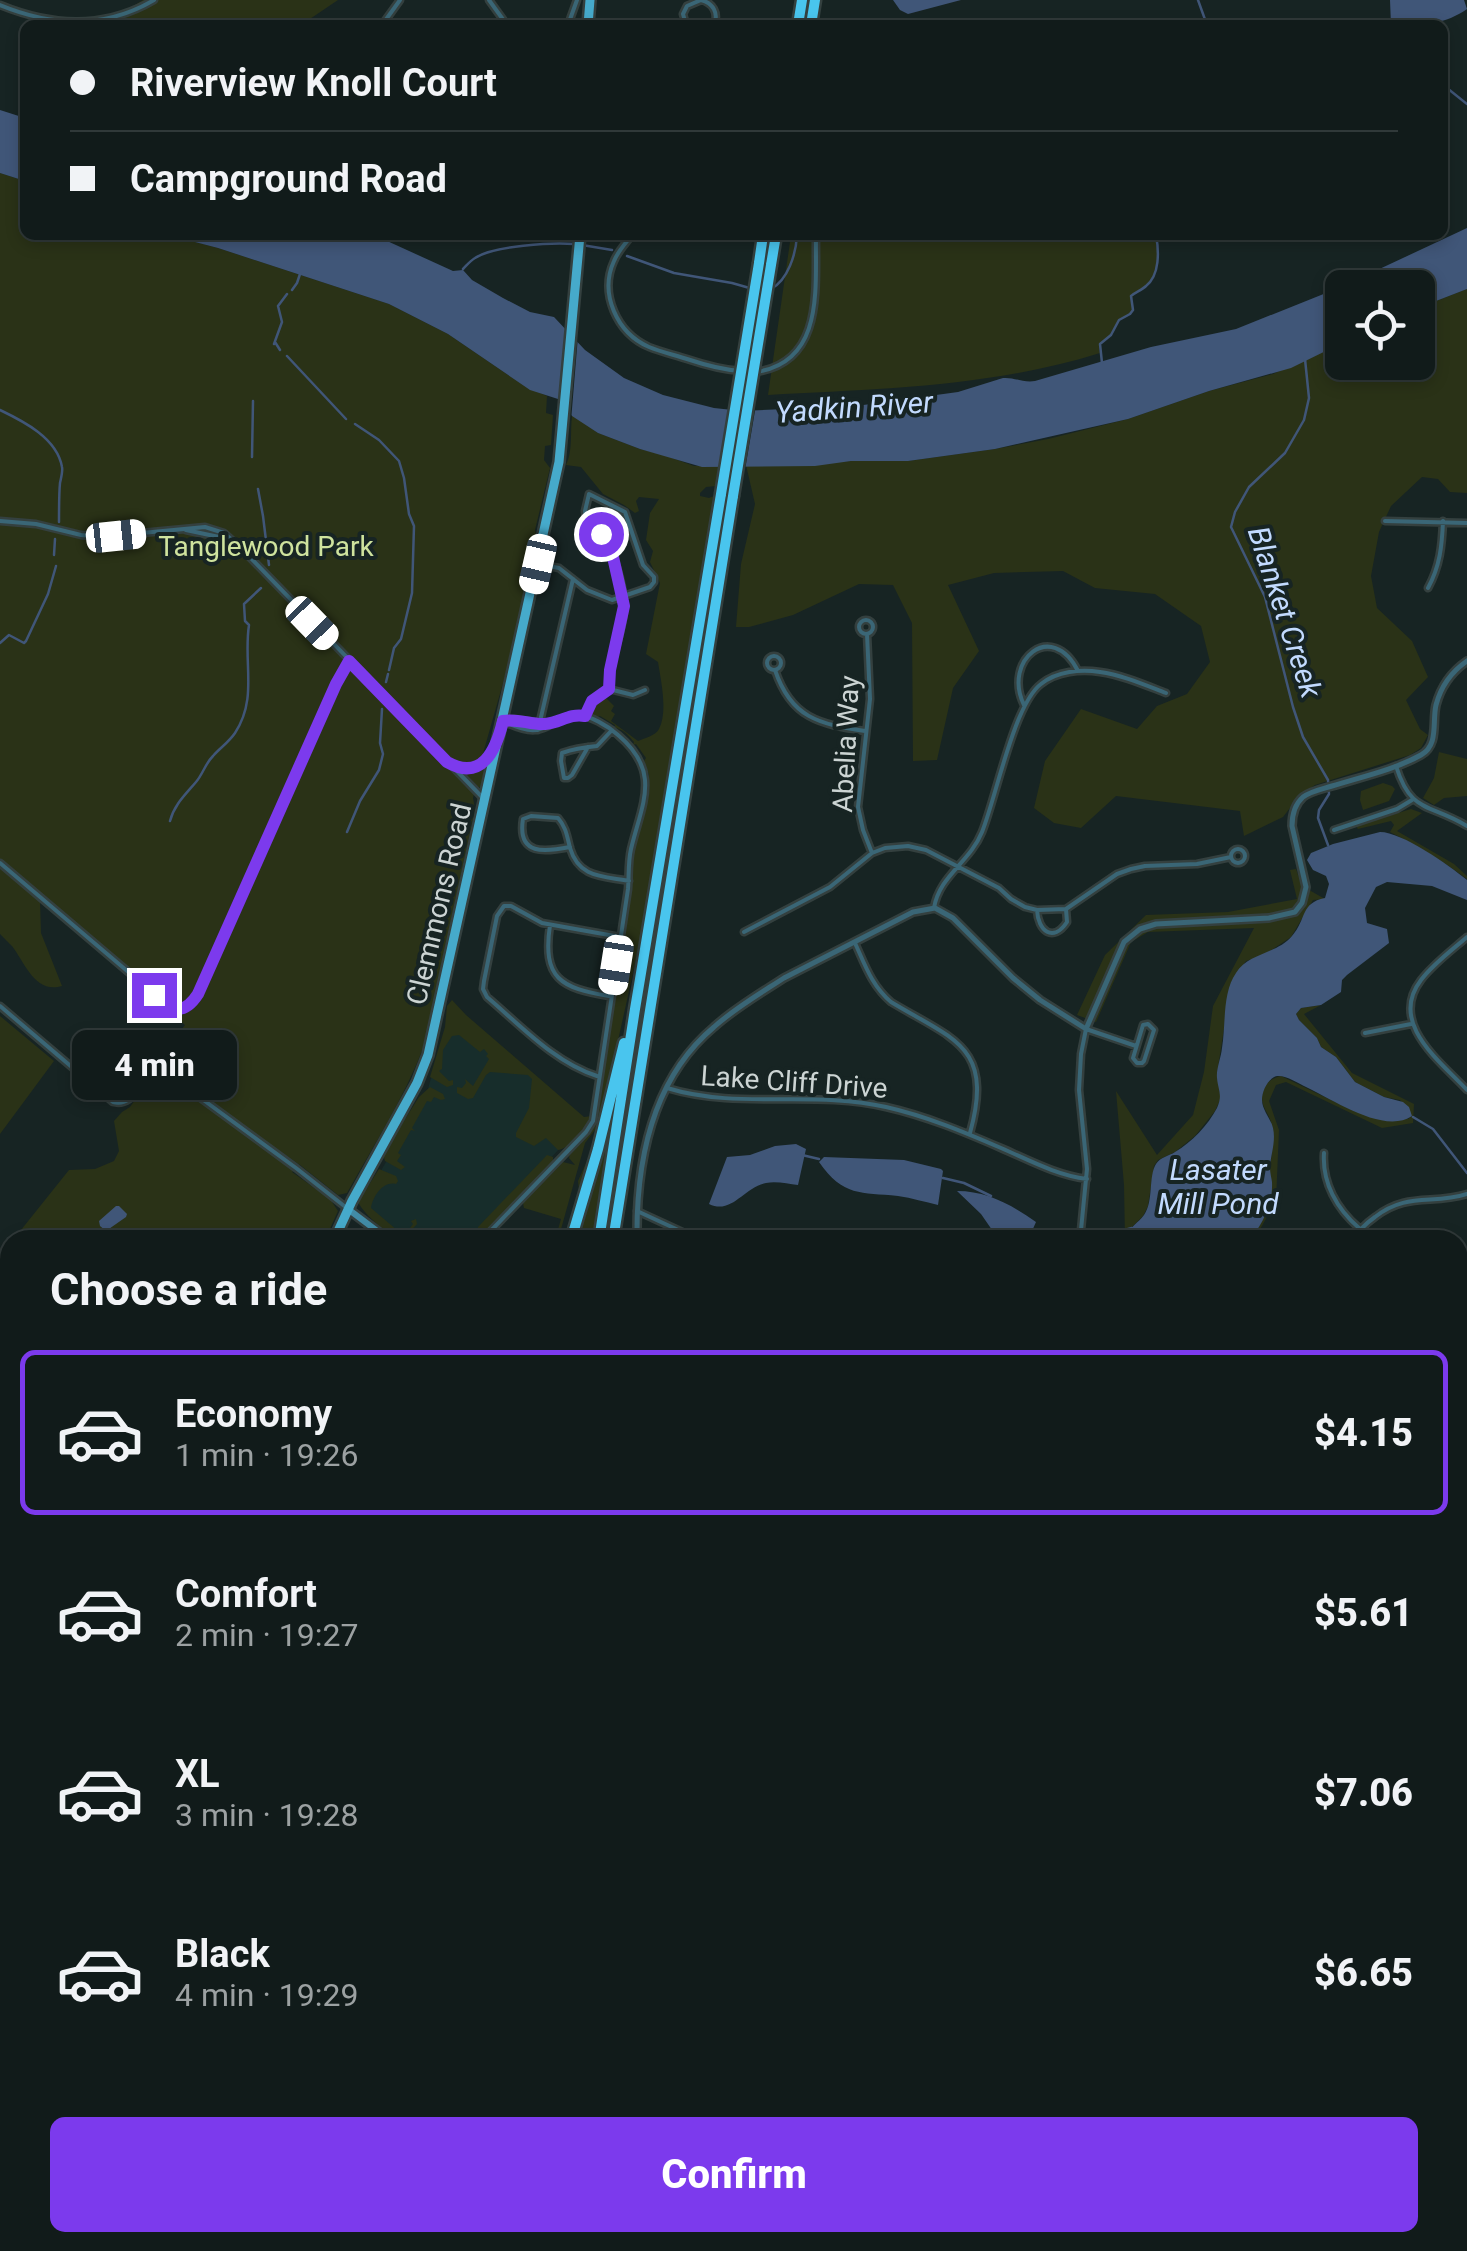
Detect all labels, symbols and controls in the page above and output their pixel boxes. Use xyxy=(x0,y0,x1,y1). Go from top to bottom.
text: Riverview Knoll Court xyxy=(130,61,497,105)
text: Campground Road xyxy=(130,157,447,201)
map controls xyxy=(1325,270,1435,380)
button: locate xyxy=(1325,270,1435,380)
water label: Yadkin River xyxy=(774,384,935,430)
route start xyxy=(579,512,624,557)
car xyxy=(85,518,147,554)
water label: Blanket Creek xyxy=(1241,522,1330,703)
park label: Tanglewood Park xyxy=(158,530,374,563)
car xyxy=(517,531,559,597)
car xyxy=(280,591,344,655)
street label: Abelia Way xyxy=(826,675,866,813)
street label: Clemmons Road xyxy=(400,800,478,1008)
car xyxy=(596,933,636,997)
route end xyxy=(132,973,177,1018)
callout: 4 min xyxy=(72,1030,236,1100)
text: 4 min xyxy=(114,1046,195,1084)
street label: Lake Cliff Drive xyxy=(699,1059,889,1105)
water label: Lasater Mill Pond xyxy=(1157,1152,1279,1221)
text: Choose a ride xyxy=(50,1263,327,1316)
icon: car xyxy=(55,1388,145,1478)
text: Economy xyxy=(175,1392,332,1436)
text: $4.15 xyxy=(1314,1411,1413,1455)
text: 1 min · 19:26 xyxy=(175,1436,358,1474)
icon: car xyxy=(55,1568,145,1658)
text: Comfort xyxy=(175,1572,317,1616)
text: $5.61 xyxy=(1314,1591,1413,1635)
text: 2 min · 19:27 xyxy=(175,1616,358,1654)
icon: car xyxy=(55,1748,145,1838)
text: XL xyxy=(175,1752,220,1796)
text: $7.06 xyxy=(1314,1771,1413,1815)
text: 3 min · 19:28 xyxy=(175,1796,358,1834)
icon: car xyxy=(55,1928,145,2018)
text: Black xyxy=(175,1932,270,1976)
text: $6.65 xyxy=(1314,1951,1413,1995)
text: 4 min · 19:29 xyxy=(175,1976,358,2014)
button: Confirm xyxy=(50,2117,1418,2232)

